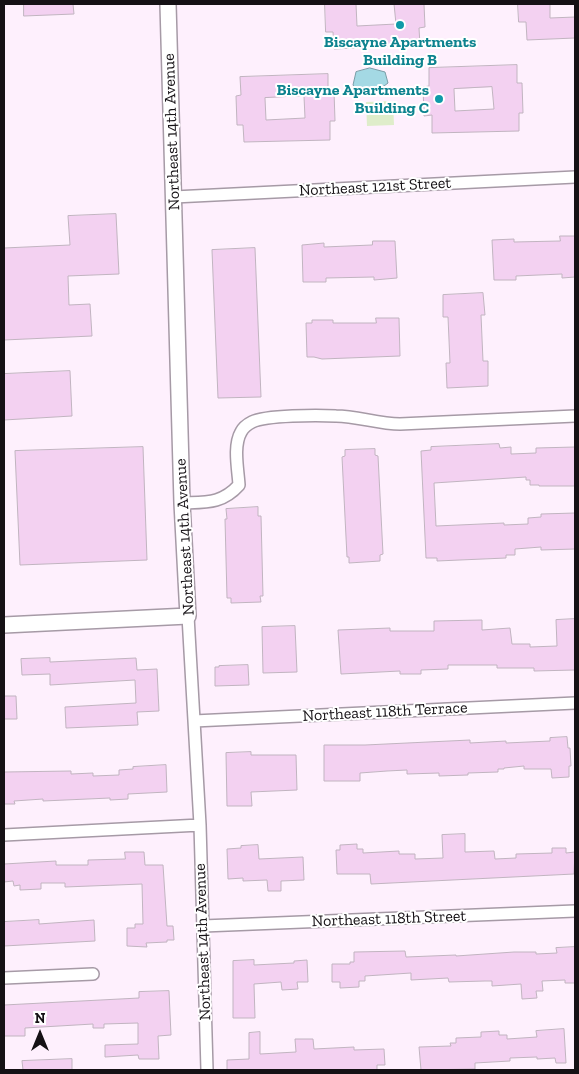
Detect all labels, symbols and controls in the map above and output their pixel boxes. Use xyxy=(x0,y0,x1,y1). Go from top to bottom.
marker: Biscayne Apartments Building B xyxy=(394,19,406,31)
place label: Biscayne Apartments Building B xyxy=(324,32,476,70)
street label: Northeast 14th Avenue xyxy=(160,53,184,211)
place label: Biscayne Apartments Building C xyxy=(276,80,429,118)
marker: Biscayne Apartments Building C xyxy=(433,93,445,105)
street label: Northeast 121st Street xyxy=(298,173,452,201)
street label: Northeast 14th Avenue xyxy=(171,458,199,616)
street label: Northeast 118th Terrace xyxy=(302,698,468,726)
street label: Northeast 14th Avenue xyxy=(191,863,215,1021)
street label: Northeast 118th Street xyxy=(311,907,467,931)
north arrow xyxy=(15,1009,65,1059)
text: N xyxy=(35,1010,45,1027)

